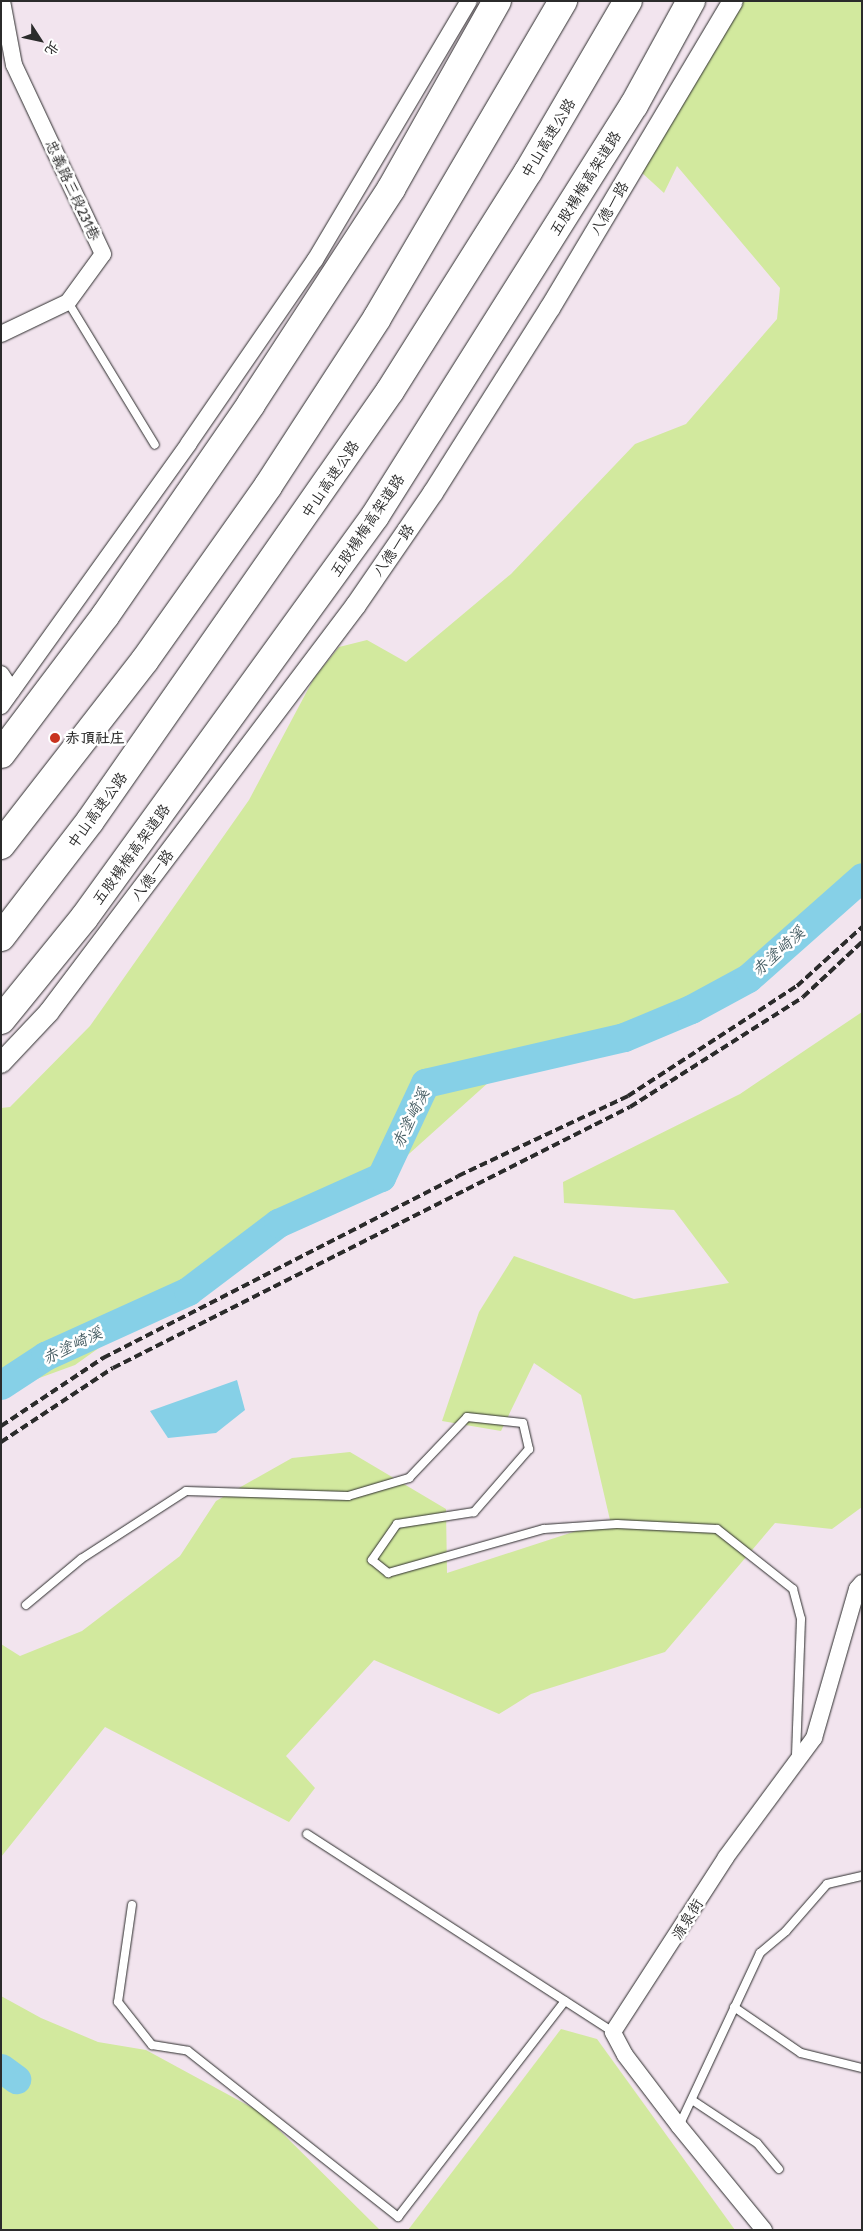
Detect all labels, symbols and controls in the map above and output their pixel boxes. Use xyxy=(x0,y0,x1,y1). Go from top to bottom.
north arrow xyxy=(15,15,65,65)
text: 北 xyxy=(41,38,64,60)
street label: 中山高速公路 xyxy=(517,95,579,181)
street label: 五股楊梅高架道路 xyxy=(546,127,624,239)
street label: 忠義路三段231巷 xyxy=(42,137,104,243)
street label: 八德一路 xyxy=(586,178,632,238)
street label: 中山高速公路 xyxy=(297,437,363,521)
street label: 五股楊梅高架道路 xyxy=(326,470,408,580)
street label: 八德一路 xyxy=(368,520,418,580)
place label: 赤頂社庄 xyxy=(65,729,125,747)
marker: 赤頂社庄 xyxy=(49,732,61,744)
street label: 中山高速公路 xyxy=(63,768,131,852)
street label: 五股楊梅高架道路 xyxy=(88,800,174,908)
street label: 八德一路 xyxy=(127,846,177,904)
water label: 赤塗崎溪 xyxy=(748,922,808,980)
water label: 赤塗崎溪 xyxy=(387,1085,433,1151)
water label: 赤塗崎溪 xyxy=(39,1322,105,1368)
street label: 源泉街 xyxy=(667,1895,707,1943)

